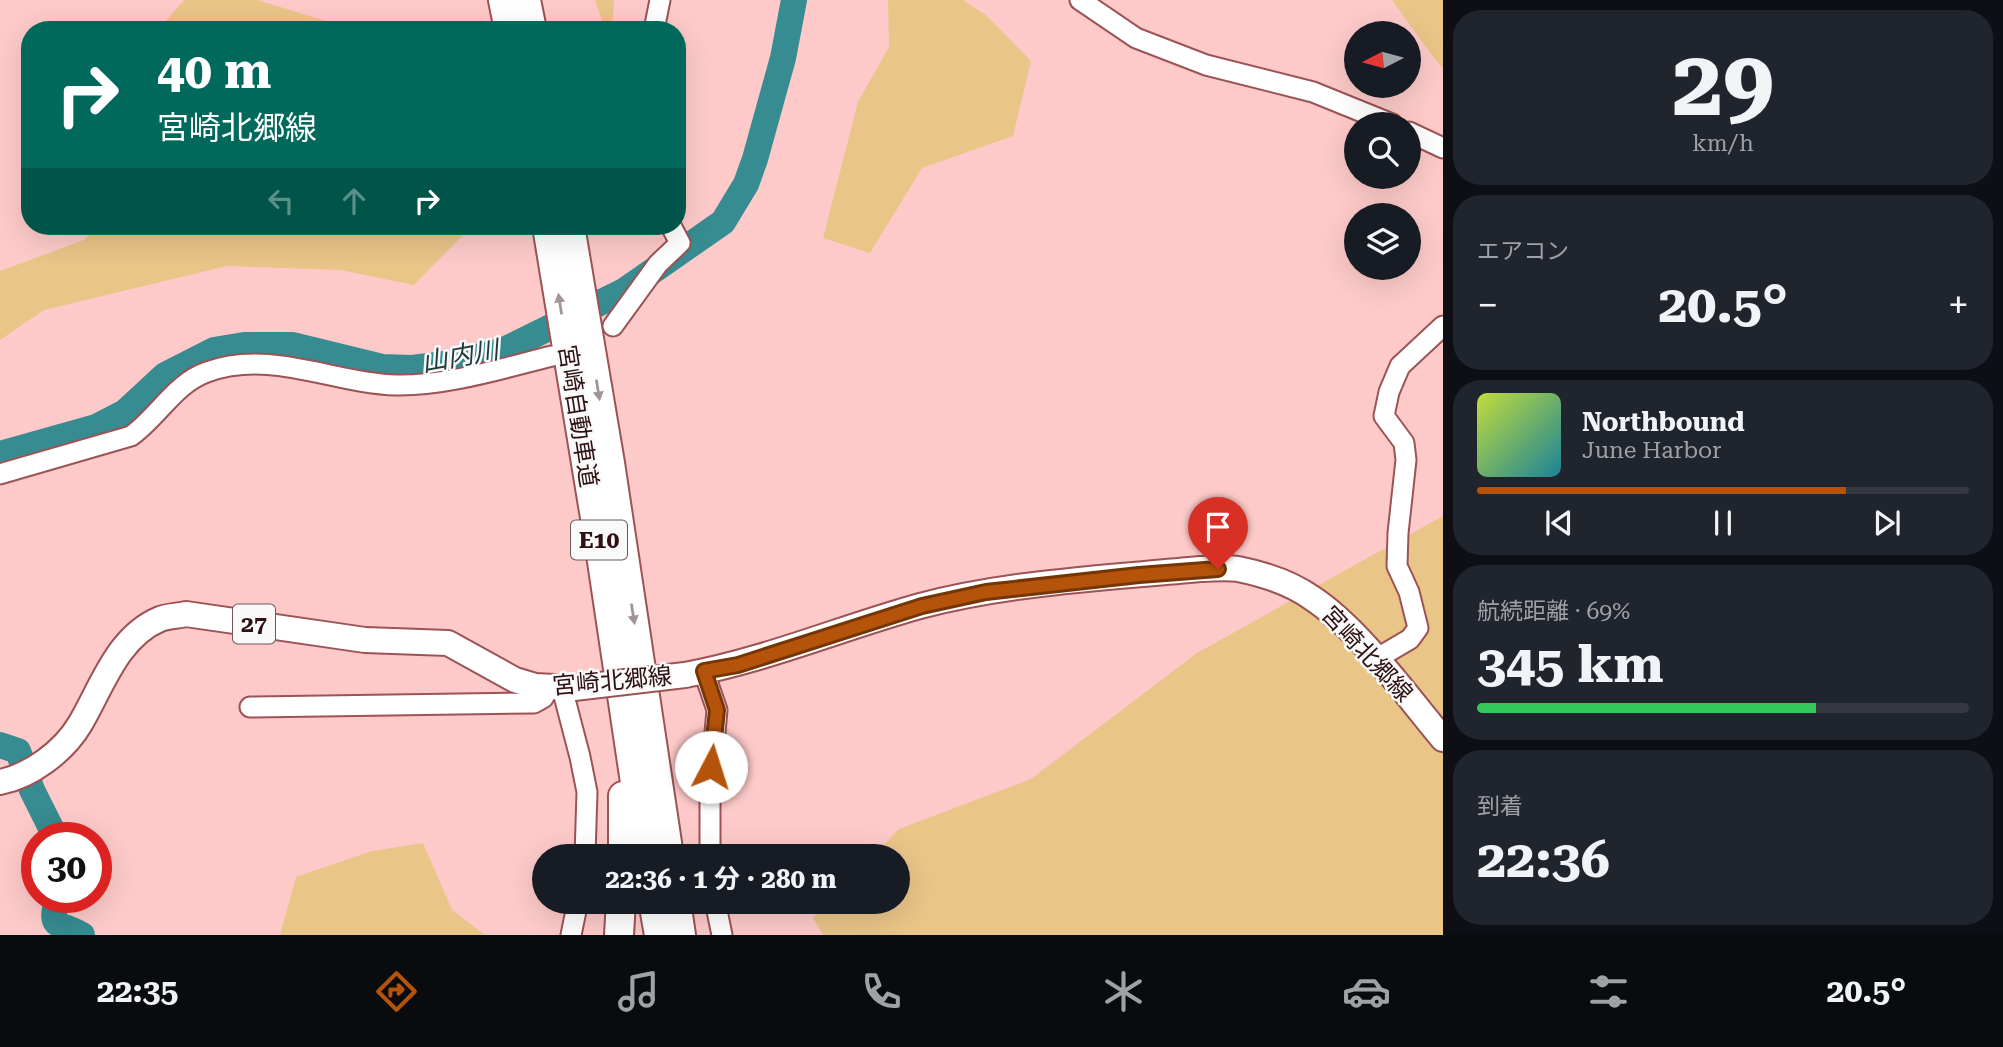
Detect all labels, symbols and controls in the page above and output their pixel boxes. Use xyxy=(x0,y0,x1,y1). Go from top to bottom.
north arrow xyxy=(1344,21,1421,98)
map controls xyxy=(1344,21,1421,280)
text: 29 xyxy=(1672,31,1774,137)
text: 40 m xyxy=(157,43,272,100)
icon: right xyxy=(42,49,133,140)
text: 宮崎北郷線 xyxy=(157,109,317,147)
button: search xyxy=(1344,112,1421,189)
text: km/h xyxy=(1692,130,1754,157)
icon: left xyxy=(262,182,300,220)
icon: ahead xyxy=(335,182,373,220)
icon: right xyxy=(408,182,446,220)
button: layers xyxy=(1344,203,1421,280)
text: エアコン xyxy=(1477,238,1569,265)
text: 20.5° xyxy=(1658,274,1788,335)
text: − xyxy=(1477,283,1498,327)
text: + xyxy=(1948,283,1969,327)
one-way arrow xyxy=(554,293,565,315)
water label: 山内川 xyxy=(419,334,504,378)
street label: 宮崎自動車道 xyxy=(553,343,603,489)
one-way arrow xyxy=(593,379,604,401)
text: Northbound xyxy=(1582,407,1745,437)
text: June Harbor xyxy=(1582,437,1722,464)
pin xyxy=(1188,497,1248,569)
icon: previous xyxy=(1540,504,1578,542)
icon: pause xyxy=(1704,504,1742,542)
icon: next xyxy=(1868,504,1906,542)
icon: arrive xyxy=(1199,508,1237,546)
road number: E10 xyxy=(571,520,627,560)
text: 航続距離 · 69% xyxy=(1477,598,1630,625)
street label: 宮崎北郷線 xyxy=(1316,601,1418,707)
road number: 27 xyxy=(233,604,275,644)
one-way arrow xyxy=(628,604,639,626)
text: 345 km xyxy=(1477,634,1664,695)
street label: 宮崎北郷線 xyxy=(551,662,673,700)
position arrow xyxy=(674,730,748,804)
text: 到着 xyxy=(1477,793,1523,820)
speed limit sign: 30 xyxy=(21,822,112,913)
text: 22:36 xyxy=(1477,829,1610,890)
text: 22:36 · 1 分 · 280 m xyxy=(605,864,837,894)
icon: directions xyxy=(372,967,421,1016)
icon: music xyxy=(614,967,663,1016)
icon: phone xyxy=(857,967,906,1016)
icon: climate xyxy=(1099,967,1148,1016)
icon: car xyxy=(1342,967,1391,1016)
icon: filters xyxy=(1584,967,1633,1016)
text: 22:35 xyxy=(97,972,178,1010)
text: 20.5° xyxy=(1826,972,1906,1010)

